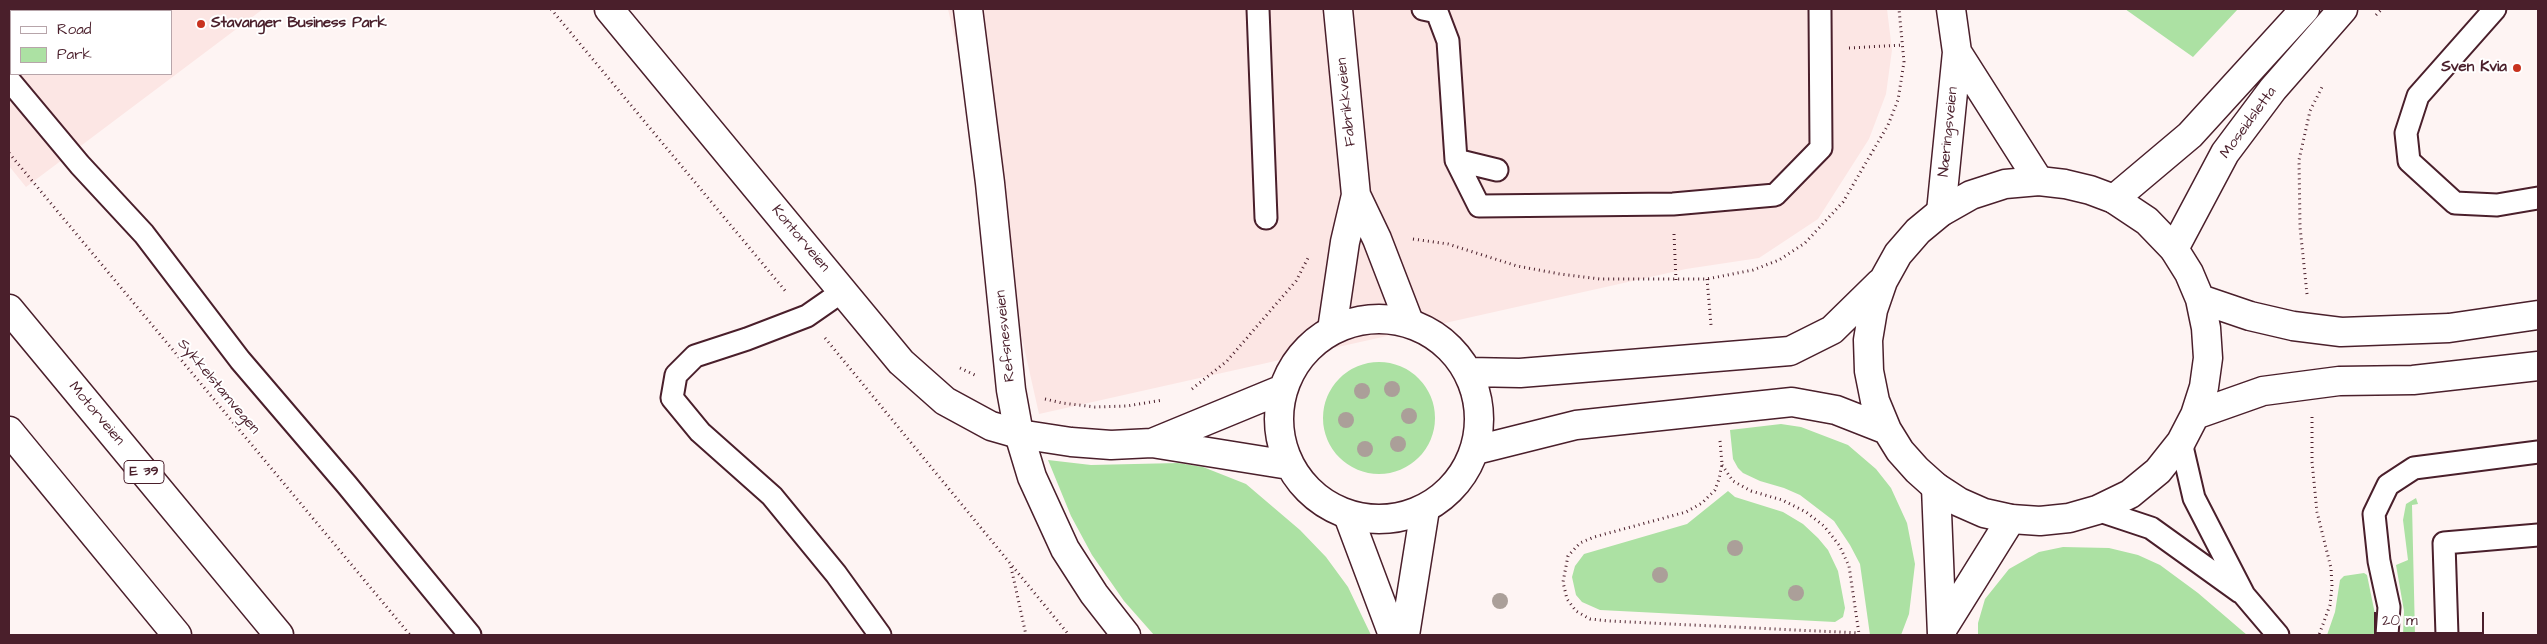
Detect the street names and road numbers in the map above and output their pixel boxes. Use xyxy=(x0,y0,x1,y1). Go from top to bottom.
street label: Fabrikkveien xyxy=(1333,57,1361,147)
street label: Moseidsletta xyxy=(2217,84,2281,162)
street label: Næringsveien xyxy=(1935,86,1963,178)
street label: Kontorveien xyxy=(767,202,833,276)
street label: Refsnesveien xyxy=(992,289,1020,383)
street label: Sykkelstamvegen xyxy=(173,336,263,438)
street label: Motorveien xyxy=(64,379,128,449)
road number: E 39 xyxy=(124,461,164,484)

